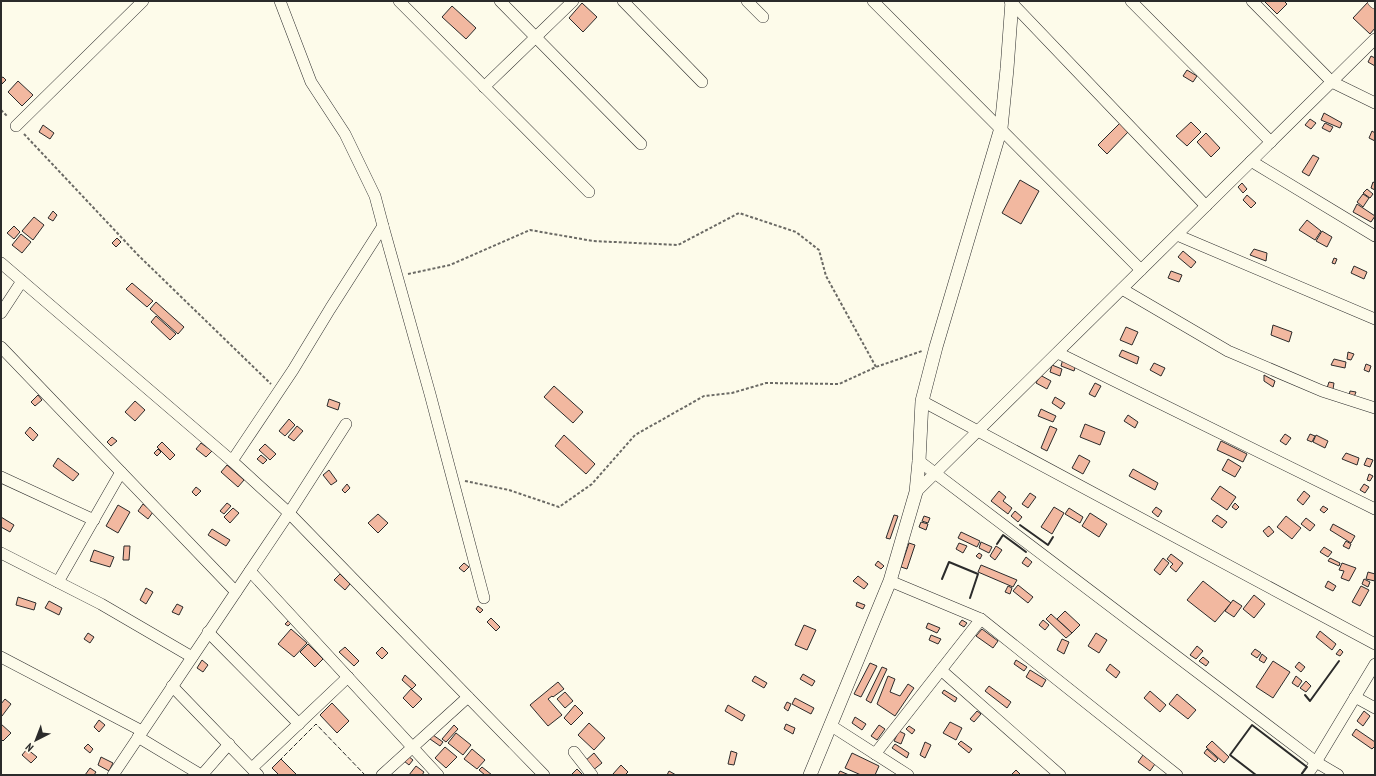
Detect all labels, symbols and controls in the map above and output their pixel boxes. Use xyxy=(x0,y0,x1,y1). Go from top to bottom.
north arrow xyxy=(16,720,56,760)
text: N xyxy=(22,740,36,755)

